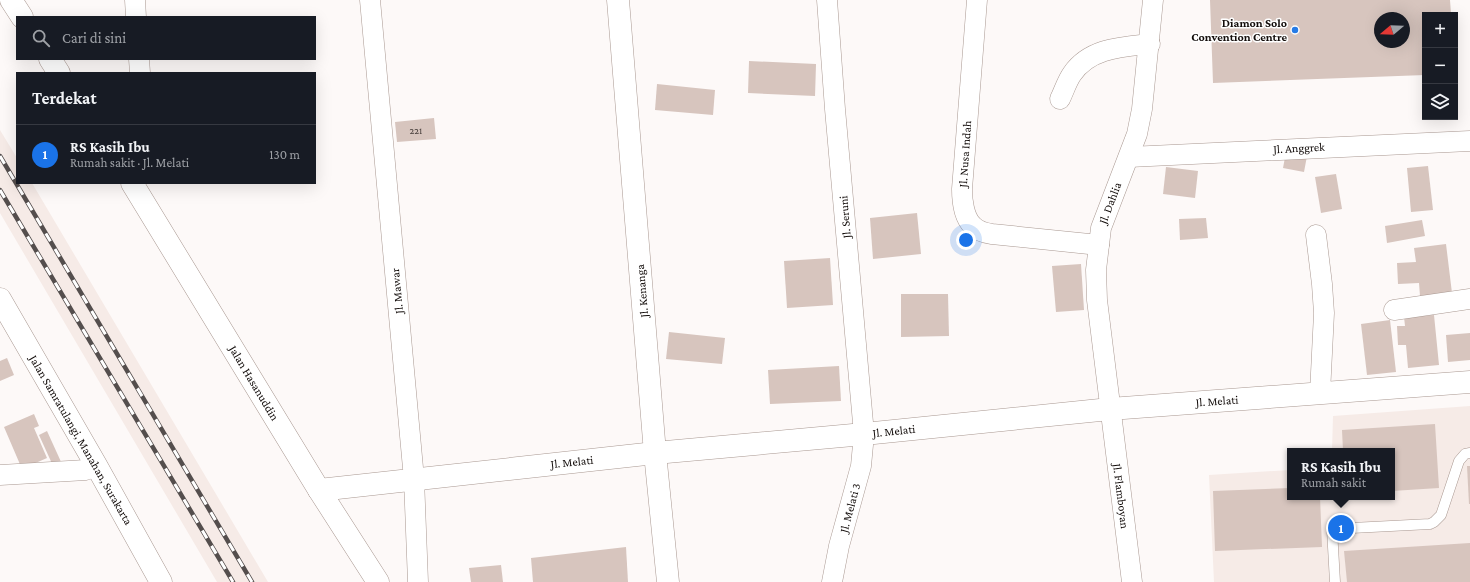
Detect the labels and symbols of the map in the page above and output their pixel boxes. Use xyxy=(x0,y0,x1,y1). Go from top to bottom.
north arrow xyxy=(1374,12,1410,48)
place label: Diamon Solo Convention Centre xyxy=(1191,16,1287,44)
marker: Diamon Solo Convention Centre xyxy=(1290,25,1300,35)
street label: Jl. Nusa Indah xyxy=(956,120,974,189)
house number: 221 xyxy=(410,125,422,136)
street label: Jl. Anggrek xyxy=(1272,140,1325,156)
street label: Jl. Dahlia xyxy=(1095,180,1125,227)
street label: Jl. Seruni xyxy=(836,195,854,240)
your location xyxy=(956,230,976,250)
street label: Jl. Kenanga xyxy=(633,263,651,319)
street label: Jl. Mawar xyxy=(388,267,406,315)
street label: Jalan Hasanuddin xyxy=(226,342,282,424)
street label: Jalan Samratulangi, Manahan, Surakarta xyxy=(26,352,136,528)
street label: Jl. Melati xyxy=(1194,393,1239,410)
street label: Jl. Melati xyxy=(871,422,916,440)
street label: Jl. Melati xyxy=(549,453,594,471)
street label: Jl. Flamboyan xyxy=(1110,462,1132,530)
street label: Jl. Melati 3 xyxy=(836,481,863,535)
pin: 1 xyxy=(1328,513,1354,543)

